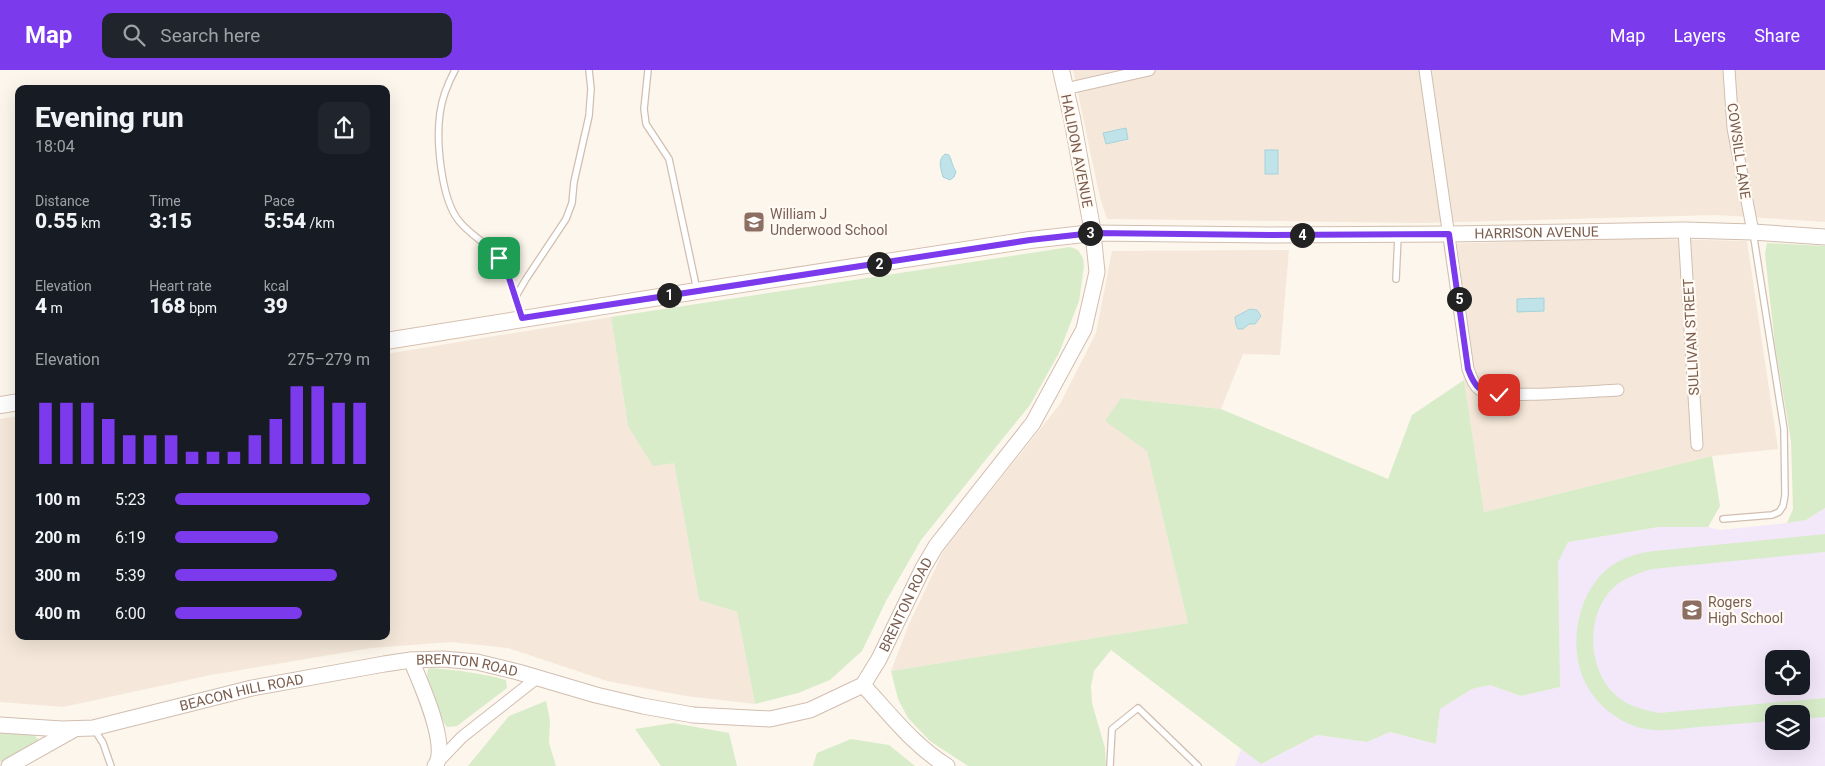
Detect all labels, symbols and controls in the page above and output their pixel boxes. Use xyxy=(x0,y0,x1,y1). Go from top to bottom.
search box xyxy=(102,13,452,58)
text: Map xyxy=(25,21,72,49)
icon: search xyxy=(120,21,148,49)
text: Search here xyxy=(160,24,260,47)
text: Map xyxy=(1610,25,1645,46)
text: Layers xyxy=(1673,25,1726,46)
text: Share xyxy=(1754,25,1800,46)
street label: HALIDON AVENUE xyxy=(1058,93,1096,209)
text: Evening run xyxy=(35,101,184,134)
button: share xyxy=(318,102,370,154)
street label: COWSILL LANE xyxy=(1724,102,1754,200)
text: 18:04 xyxy=(35,137,75,156)
text: Distance xyxy=(35,193,90,209)
text: Time xyxy=(149,193,181,209)
text: Pace xyxy=(264,193,295,209)
place label: William J Underwood School xyxy=(770,206,888,238)
text: 0.55 xyxy=(35,209,78,233)
text: 3:15 xyxy=(149,209,192,233)
text: 5:54 xyxy=(264,209,306,233)
school or university icon: William J Underwood School xyxy=(742,210,766,234)
text: km xyxy=(78,215,100,231)
text: /km xyxy=(306,215,335,231)
pin: 3 xyxy=(1078,220,1102,246)
pin: 4 xyxy=(1290,222,1314,248)
street label: HARRISON AVENUE xyxy=(1474,223,1599,242)
text: 3 xyxy=(1086,225,1095,241)
text: 4 xyxy=(1298,227,1307,243)
pin xyxy=(478,237,520,279)
icon: arrive xyxy=(485,244,513,272)
pin: 2 xyxy=(866,252,892,276)
text: 2 xyxy=(875,256,884,272)
text: Elevation xyxy=(35,278,92,294)
text: Heart rate xyxy=(149,278,212,294)
text: kcal xyxy=(264,278,289,294)
street label: SULLIVAN STREET xyxy=(1680,278,1702,396)
pin: 1 xyxy=(656,282,682,308)
pin: 5 xyxy=(1446,286,1472,312)
text: 1 xyxy=(665,287,674,303)
text: 5 xyxy=(1455,291,1464,307)
text: 4 xyxy=(35,294,47,318)
text: 168 xyxy=(149,294,186,318)
text: 39 xyxy=(264,294,288,318)
text: m xyxy=(47,300,63,316)
text: bpm xyxy=(186,300,217,316)
text: Elevation xyxy=(35,350,100,369)
text: 275–279 m xyxy=(288,350,370,369)
pin xyxy=(1478,374,1520,416)
icon: check xyxy=(1485,381,1513,409)
text: 100 m xyxy=(35,490,80,509)
text: 5:23 xyxy=(115,490,146,509)
text: 200 m xyxy=(35,528,80,547)
text: 6:19 xyxy=(115,528,146,547)
street label: BRENTON ROAD xyxy=(876,555,935,654)
text: 300 m xyxy=(35,566,80,585)
text: 5:39 xyxy=(115,566,146,585)
place label: Rogers High School xyxy=(1708,594,1783,626)
school or university icon: Rogers High School xyxy=(1680,598,1704,622)
text: 400 m xyxy=(35,604,80,623)
text: 6:00 xyxy=(115,604,146,623)
map controls xyxy=(1765,650,1810,750)
button: locate xyxy=(1765,650,1810,695)
street label: BRENTON ROAD xyxy=(416,651,519,680)
street label: BEACON HILL ROAD xyxy=(178,671,305,714)
button: layers xyxy=(1765,705,1810,750)

